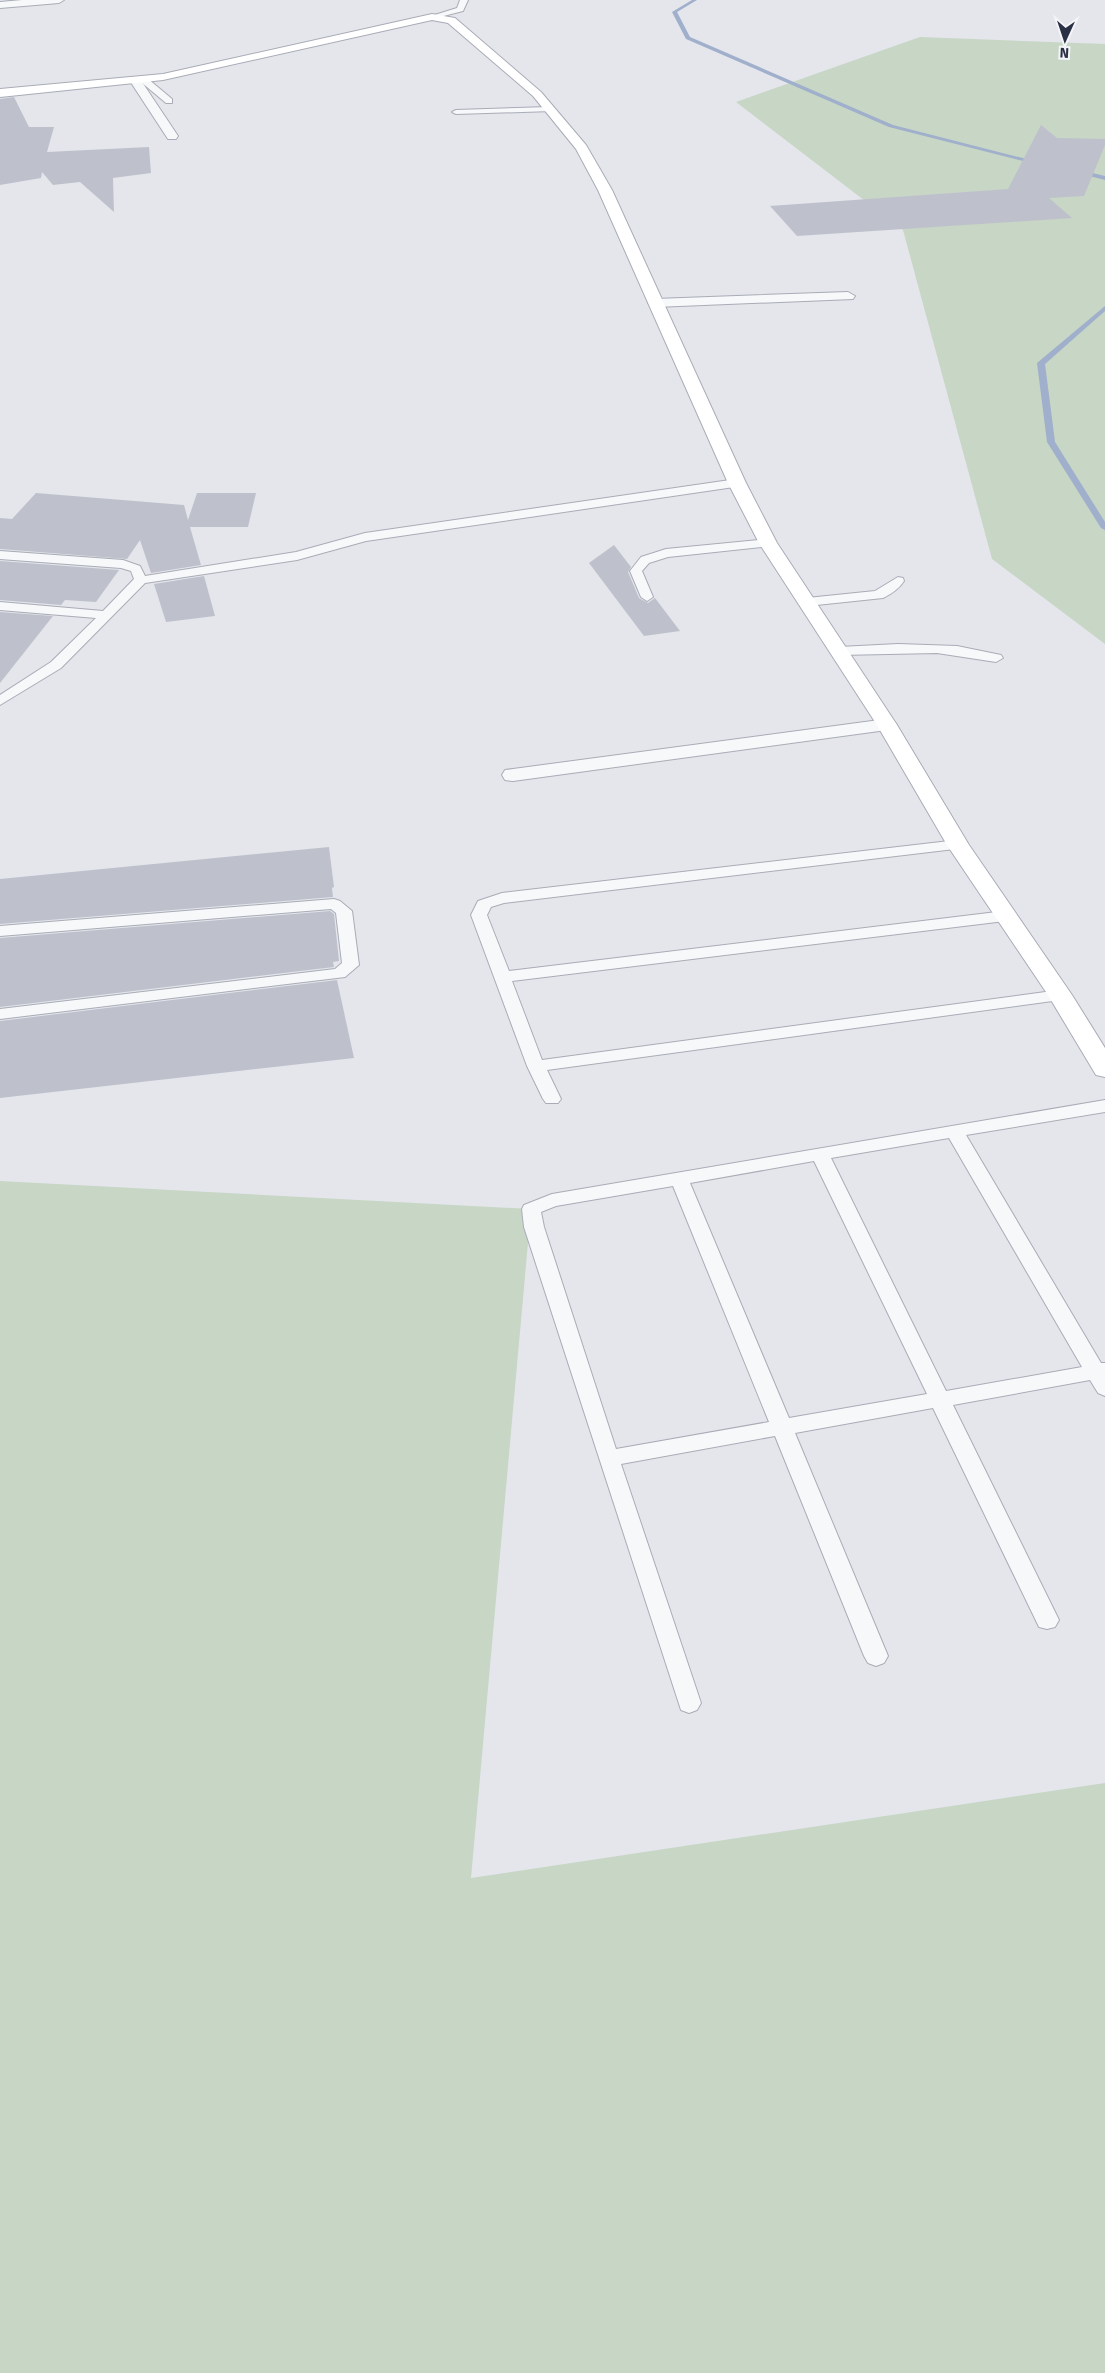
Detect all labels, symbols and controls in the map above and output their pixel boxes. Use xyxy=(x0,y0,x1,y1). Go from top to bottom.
north arrow xyxy=(1040,15,1090,65)
text: N xyxy=(1059,44,1069,61)

